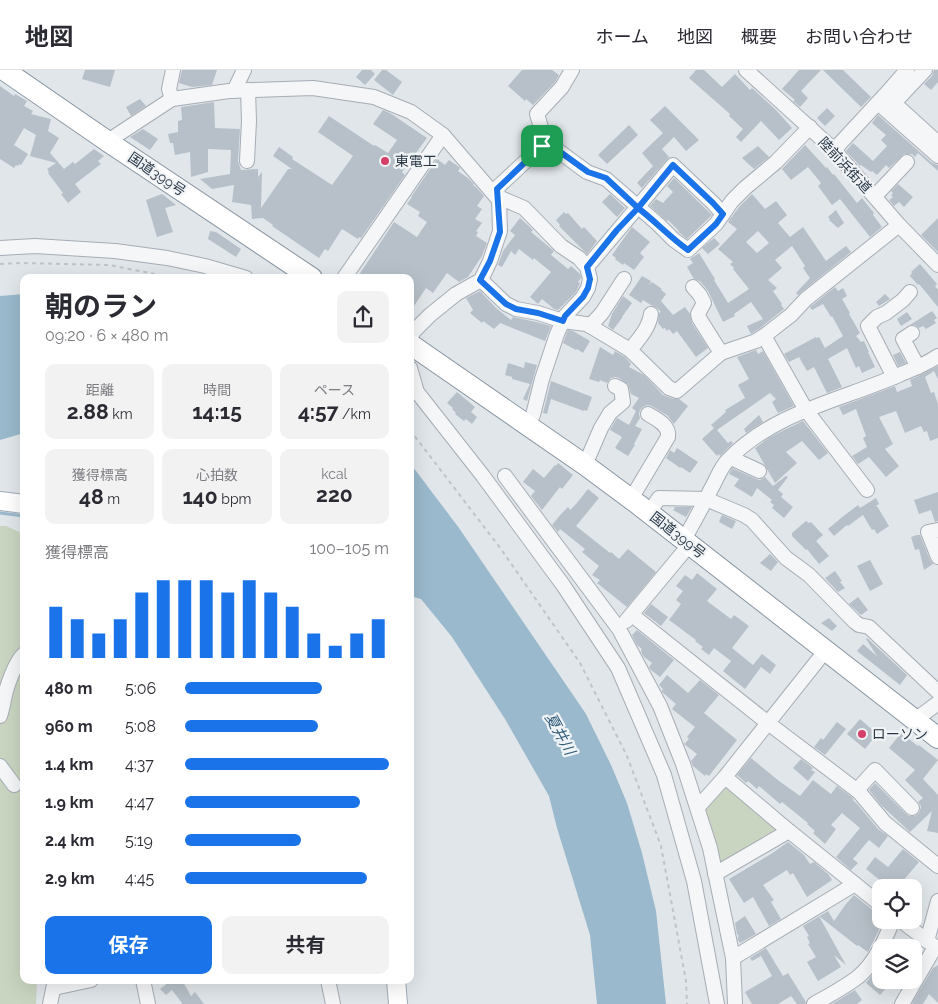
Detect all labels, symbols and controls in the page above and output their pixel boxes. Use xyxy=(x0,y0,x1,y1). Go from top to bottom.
text: 地図 xyxy=(25,22,73,51)
text: ホーム xyxy=(596,26,649,47)
text: 地図 xyxy=(677,26,713,47)
text: 概要 xyxy=(741,26,777,47)
text: お問い合わせ xyxy=(805,26,913,47)
pin xyxy=(521,125,563,167)
icon: arrive xyxy=(528,132,556,160)
street label: 陸前浜街道 xyxy=(815,134,875,196)
street label: 国道399号 xyxy=(125,149,189,199)
place label: 東電工 xyxy=(395,153,437,169)
marker: 東電工 xyxy=(379,155,391,167)
text: 朝のラン xyxy=(45,290,157,323)
button: share xyxy=(337,291,389,343)
text: 09:20 · 6 × 480 m xyxy=(45,326,168,345)
text: 距離 xyxy=(86,382,114,398)
text: 時間 xyxy=(203,382,231,398)
text: ペース xyxy=(314,382,355,398)
text: 2.88 xyxy=(67,399,109,424)
text: 14:15 xyxy=(192,399,242,424)
text: 4:57 xyxy=(298,399,338,424)
text: km xyxy=(109,406,133,422)
text: /km xyxy=(338,406,371,422)
text: kcal xyxy=(321,466,347,482)
text: 獲得標高 xyxy=(72,467,128,483)
text: 心拍数 xyxy=(196,467,238,483)
text: 220 xyxy=(316,482,353,507)
text: 48 xyxy=(79,484,104,509)
text: 140 xyxy=(183,484,218,509)
text: m xyxy=(104,491,120,507)
text: bpm xyxy=(218,491,251,507)
street label: 国道399号 xyxy=(647,508,709,562)
text: 100–105 m xyxy=(309,539,389,558)
text: 獲得標高 xyxy=(45,543,109,562)
text: 480 m xyxy=(45,679,92,698)
text: 5:06 xyxy=(125,679,156,698)
water label: 夏井川 xyxy=(541,710,580,760)
text: 960 m xyxy=(45,717,93,736)
text: 5:08 xyxy=(125,717,156,736)
place label: ローソン xyxy=(872,726,928,742)
marker: ローソン xyxy=(856,728,868,740)
text: 1.4 km xyxy=(45,755,93,774)
text: 4:37 xyxy=(125,755,154,774)
text: 1.9 km xyxy=(45,793,94,812)
text: 4:47 xyxy=(125,793,154,812)
text: 2.4 km xyxy=(45,831,94,850)
text: 5:19 xyxy=(125,831,153,850)
text: 2.9 km xyxy=(45,869,95,888)
text: 4:45 xyxy=(125,869,154,888)
map controls xyxy=(872,879,922,989)
button: locate xyxy=(872,879,922,929)
button: 保存 xyxy=(45,916,212,974)
button: 共有 xyxy=(222,916,389,974)
button: layers xyxy=(872,939,922,989)

